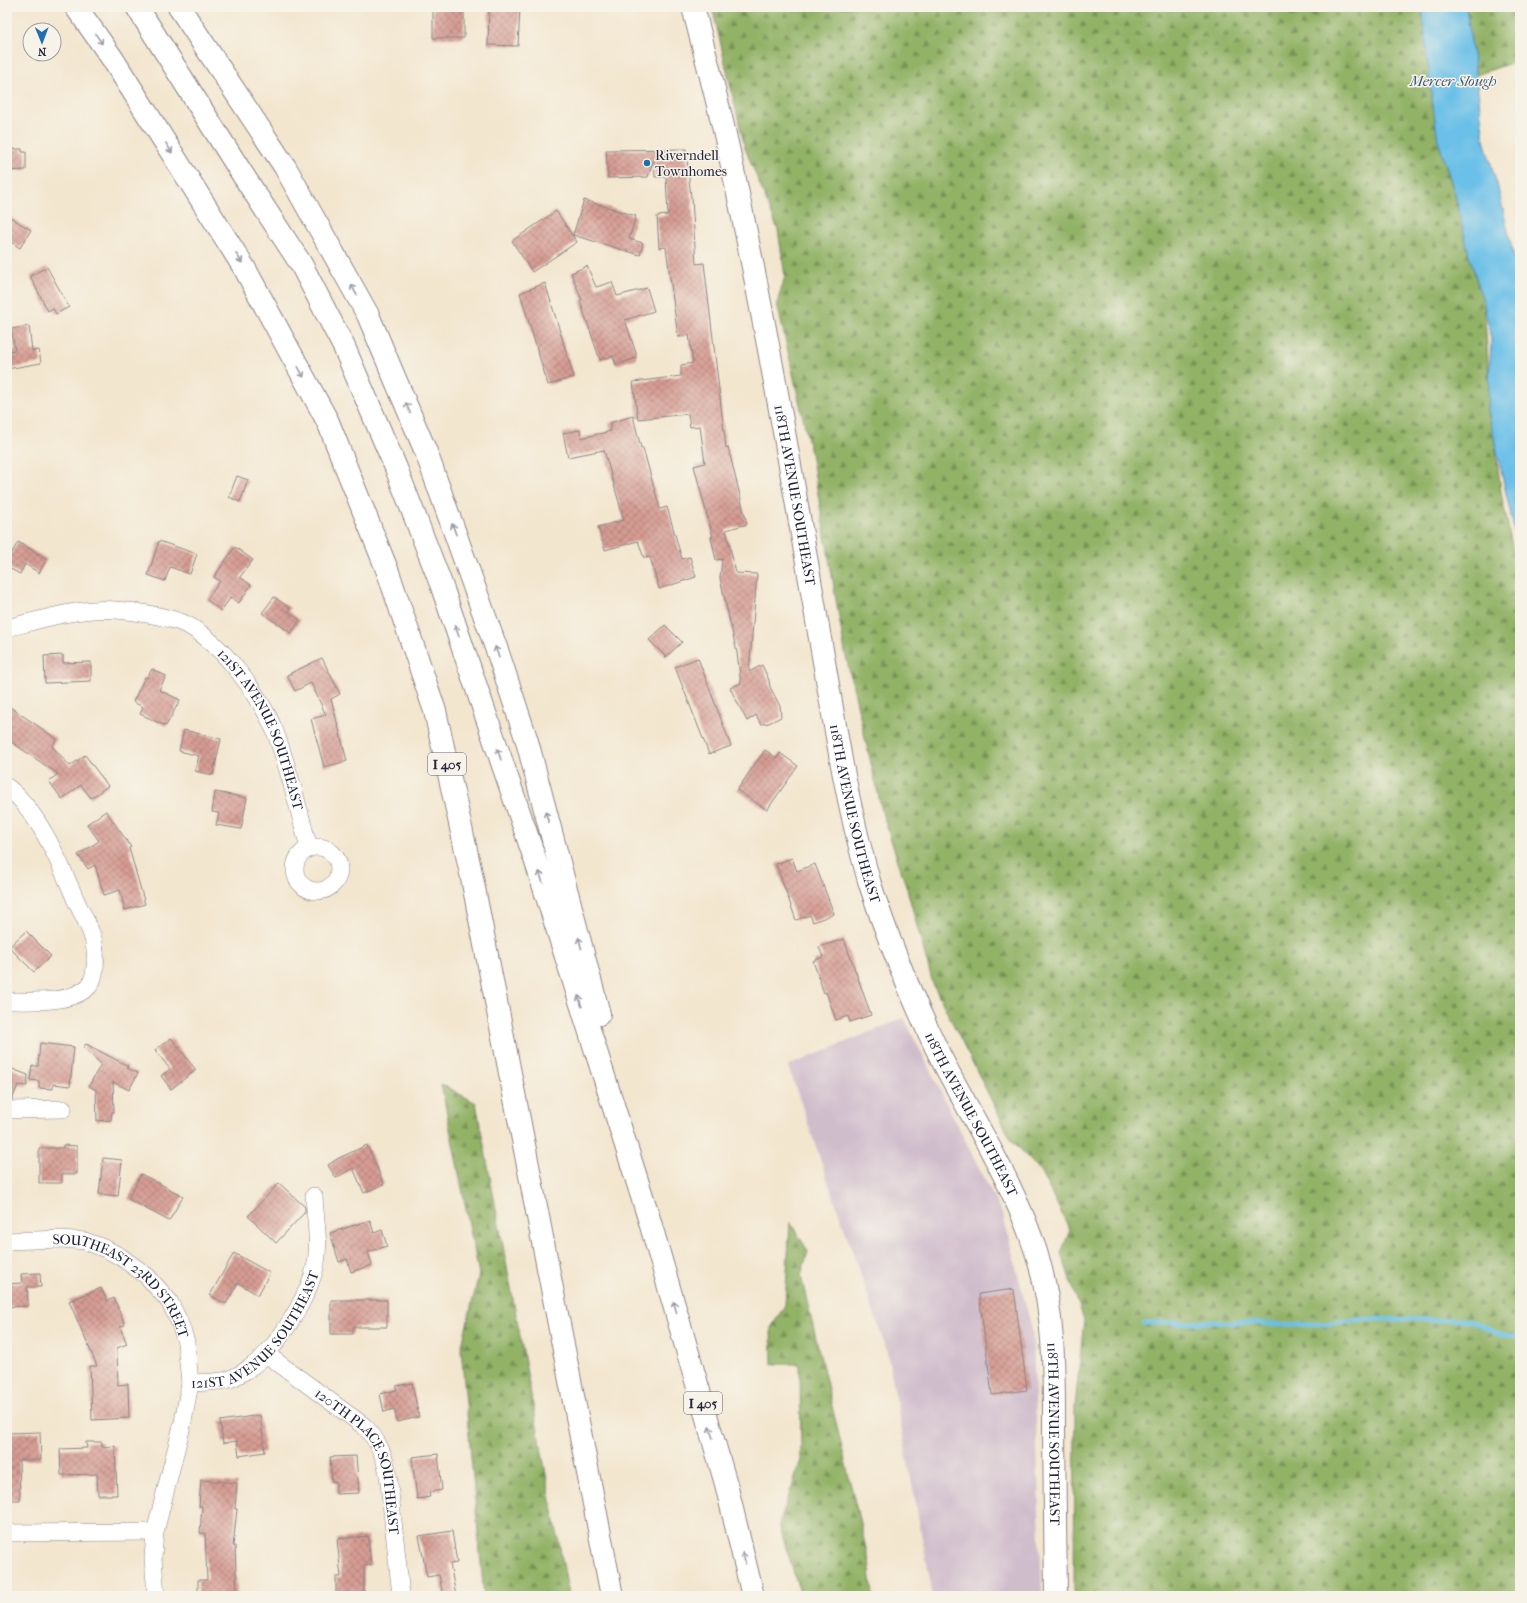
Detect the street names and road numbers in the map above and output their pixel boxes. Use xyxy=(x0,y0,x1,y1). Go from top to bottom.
street label: 118TH AVENUE SOUTHEAST xyxy=(771,403,819,588)
street label: 121ST AVENUE SOUTHEAST xyxy=(214,645,307,812)
street label: 118TH AVENUE SOUTHEAST xyxy=(826,723,884,906)
road number: I 405 xyxy=(428,753,466,775)
street label: 118TH AVENUE SOUTHEAST xyxy=(921,1029,1022,1200)
street label: SOUTHEAST 23RD STREET xyxy=(52,1230,193,1340)
street label: 121ST AVENUE SOUTHEAST xyxy=(191,1268,322,1391)
street label: 118TH AVENUE SOUTHEAST xyxy=(1044,1342,1064,1526)
street label: 120TH PLACE SOUTHEAST xyxy=(312,1384,403,1536)
road number: I 405 xyxy=(684,1392,722,1414)

